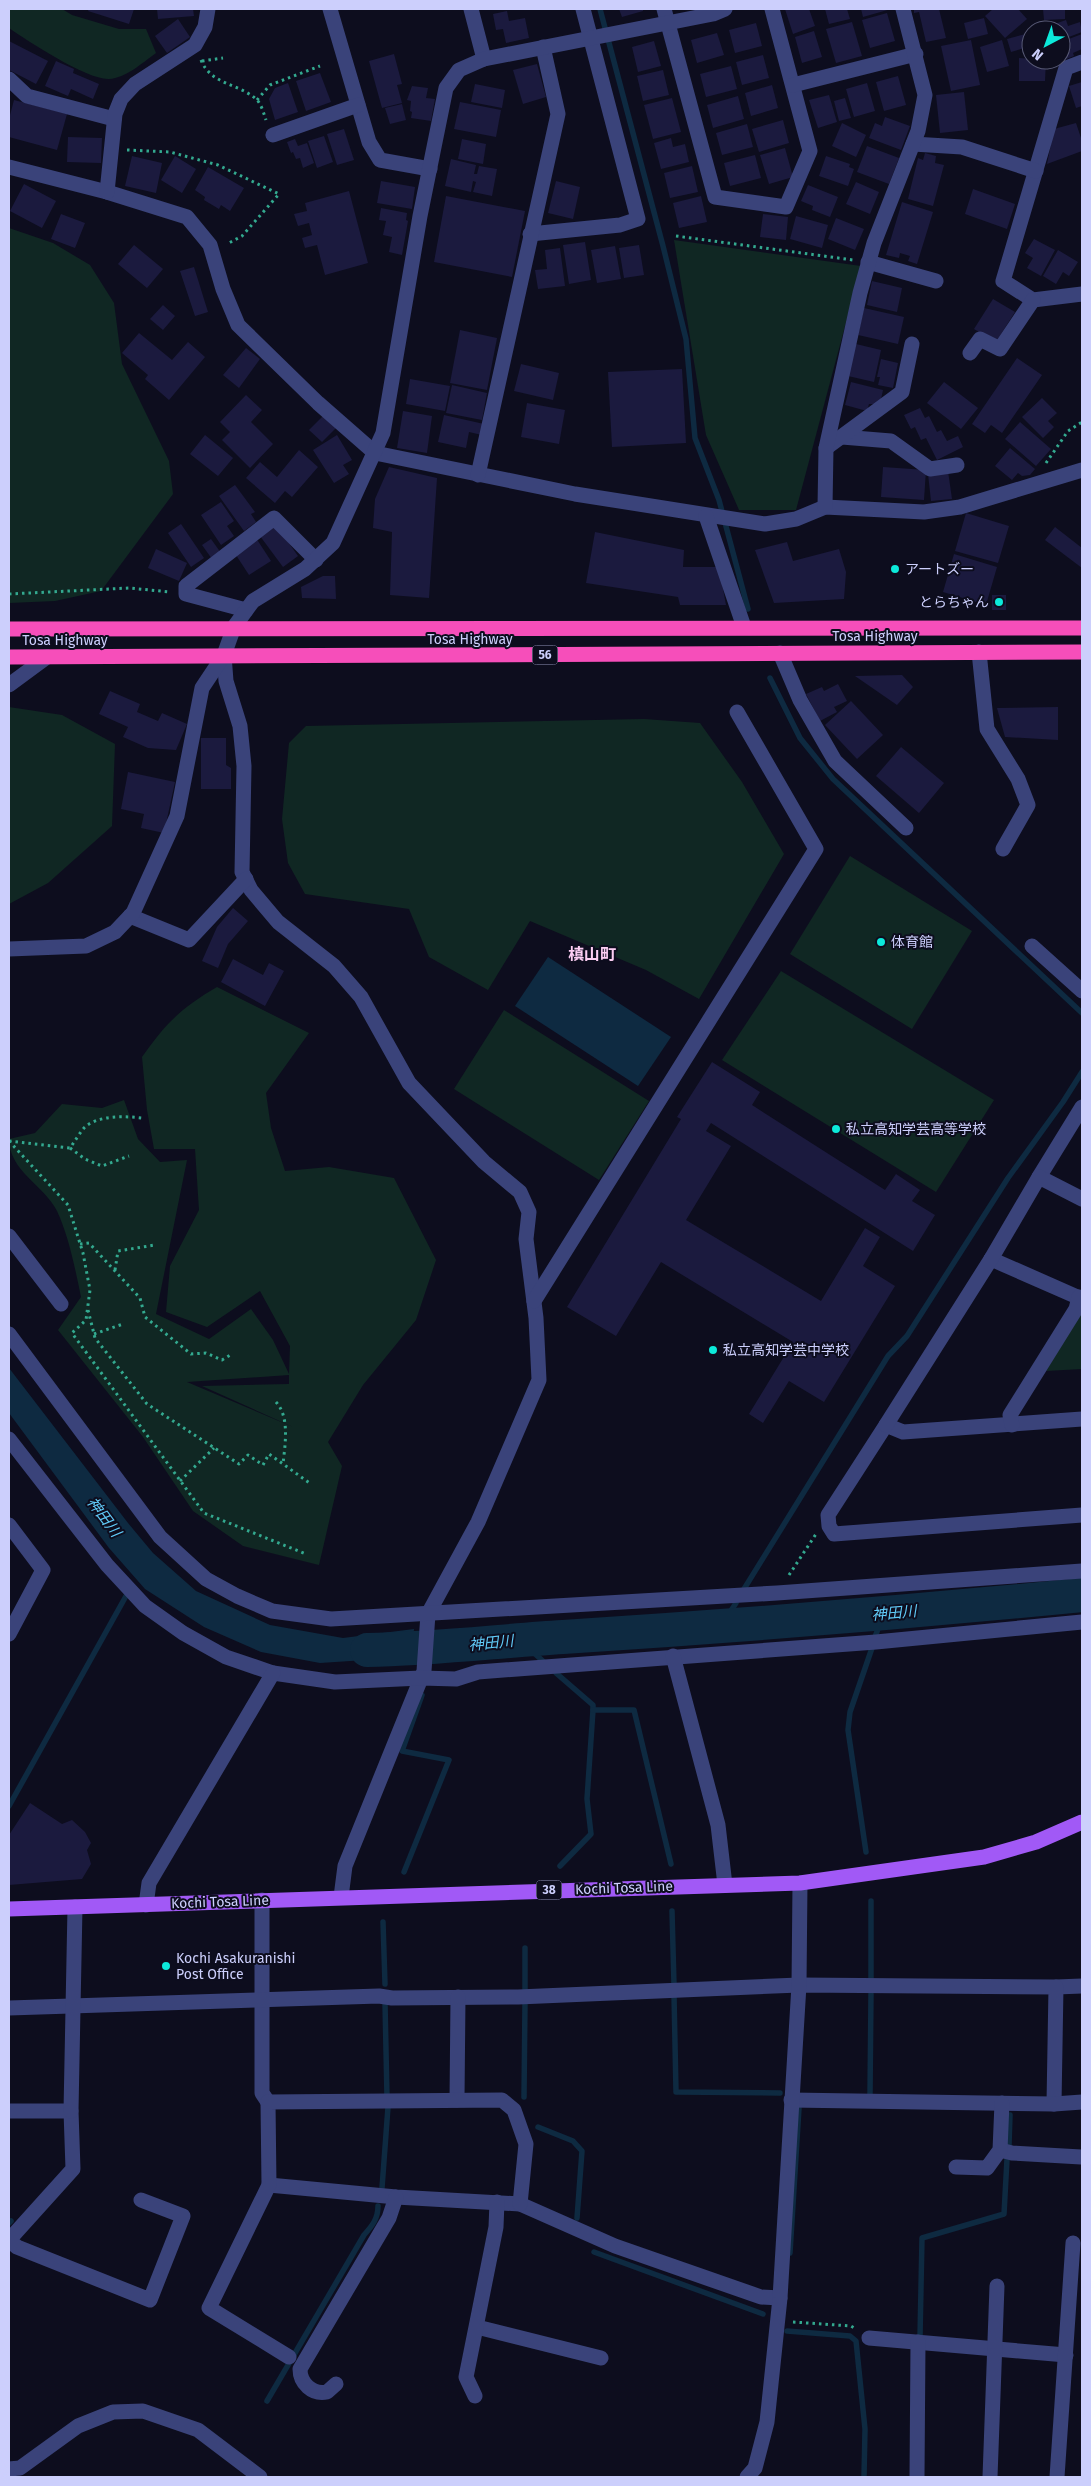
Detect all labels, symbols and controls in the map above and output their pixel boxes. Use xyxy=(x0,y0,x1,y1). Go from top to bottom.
north arrow xyxy=(1021,20,1071,70)
text: N xyxy=(1029,45,1047,64)
place label: アートズー xyxy=(905,561,974,578)
marker: アートズー xyxy=(889,563,901,575)
place label: とらちゃん xyxy=(919,594,989,611)
marker: とらちゃん xyxy=(993,596,1005,608)
street label: Tosa Highway xyxy=(832,628,918,645)
street label: Tosa Highway xyxy=(427,631,513,648)
street label: Tosa Highway xyxy=(22,632,108,649)
road number: 56 xyxy=(532,646,558,664)
place label: 体育館 xyxy=(891,934,933,951)
marker: 体育館 xyxy=(875,936,887,948)
district label: 槙山町 xyxy=(568,945,616,964)
place label: 私立高知学芸高等学校 xyxy=(846,1121,986,1138)
marker: 私立高知学芸高等学校 xyxy=(830,1123,842,1135)
place label: 私立高知学芸中学校 xyxy=(723,1342,849,1359)
marker: 私立高知学芸中学校 xyxy=(707,1344,719,1356)
water label: 神田川 xyxy=(83,1494,126,1542)
water label: 神田川 xyxy=(871,1602,919,1624)
water label: 神田川 xyxy=(468,1631,516,1654)
street label: Kochi Tosa Line xyxy=(575,1878,673,1898)
road number: 38 xyxy=(536,1880,562,1900)
street label: Kochi Tosa Line xyxy=(171,1892,269,1912)
place label: Kochi Asakuranishi Post Office xyxy=(176,1950,295,1983)
marker: Kochi Asakuranishi Post Office xyxy=(160,1960,172,1972)

